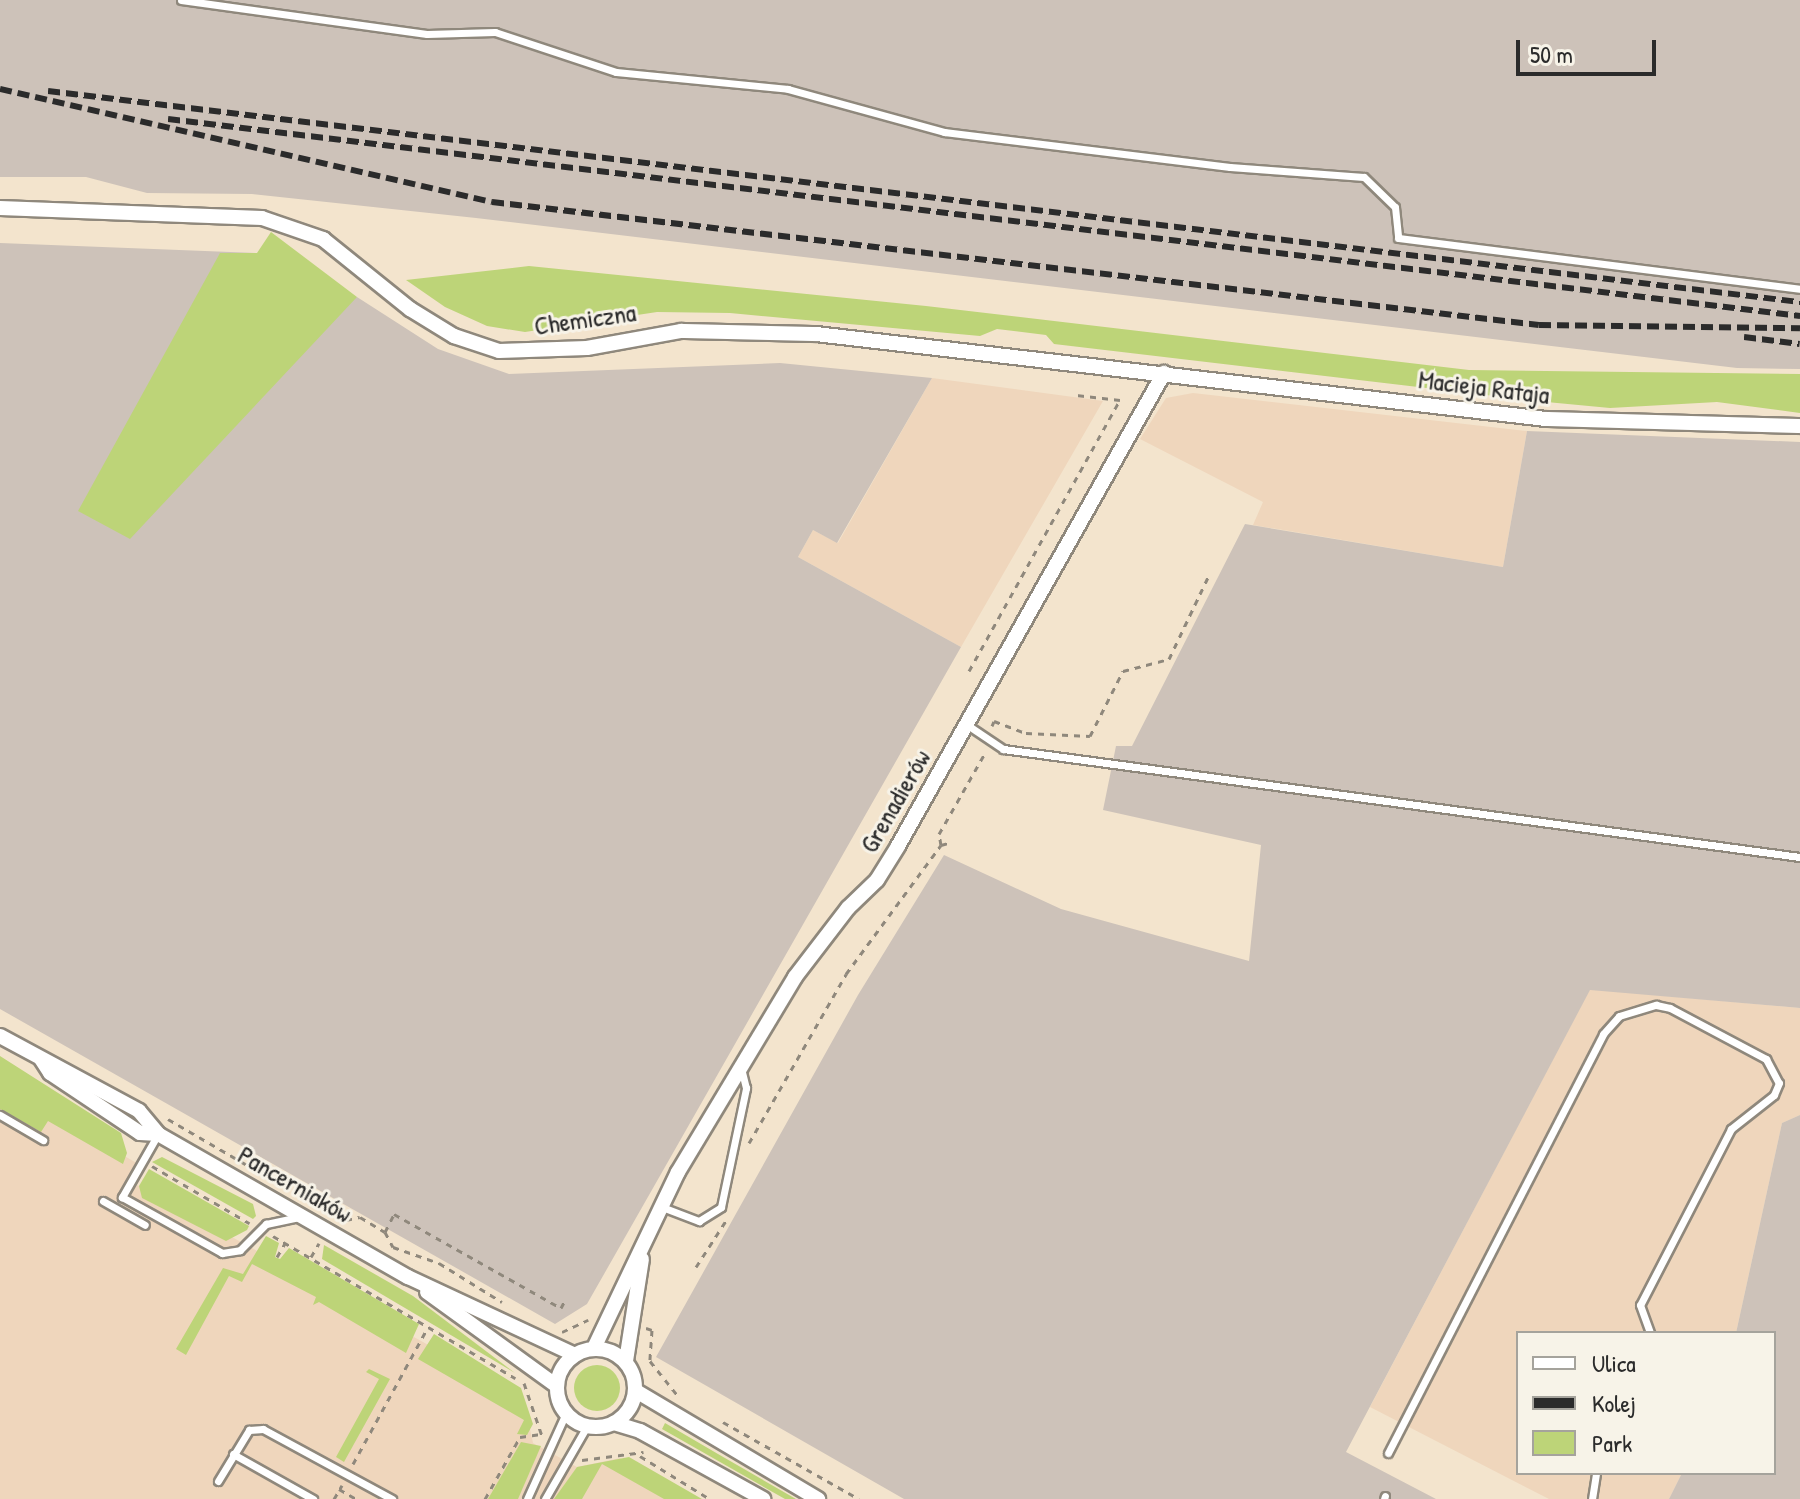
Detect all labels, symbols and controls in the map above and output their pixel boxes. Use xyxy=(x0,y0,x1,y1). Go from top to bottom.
scale bar xyxy=(1520,24,1660,74)
text: 50 m xyxy=(1530,38,1573,70)
street label: Chemiczna xyxy=(532,296,638,342)
street label: Macieja Rataja xyxy=(1417,363,1551,411)
street label: Grenadierów xyxy=(853,744,937,858)
street label: Pancerniaków xyxy=(233,1139,357,1229)
legend xyxy=(1516,1331,1776,1475)
text: Ulica xyxy=(1592,1347,1636,1379)
text: Kolej xyxy=(1592,1387,1636,1419)
text: Park xyxy=(1592,1427,1632,1459)

